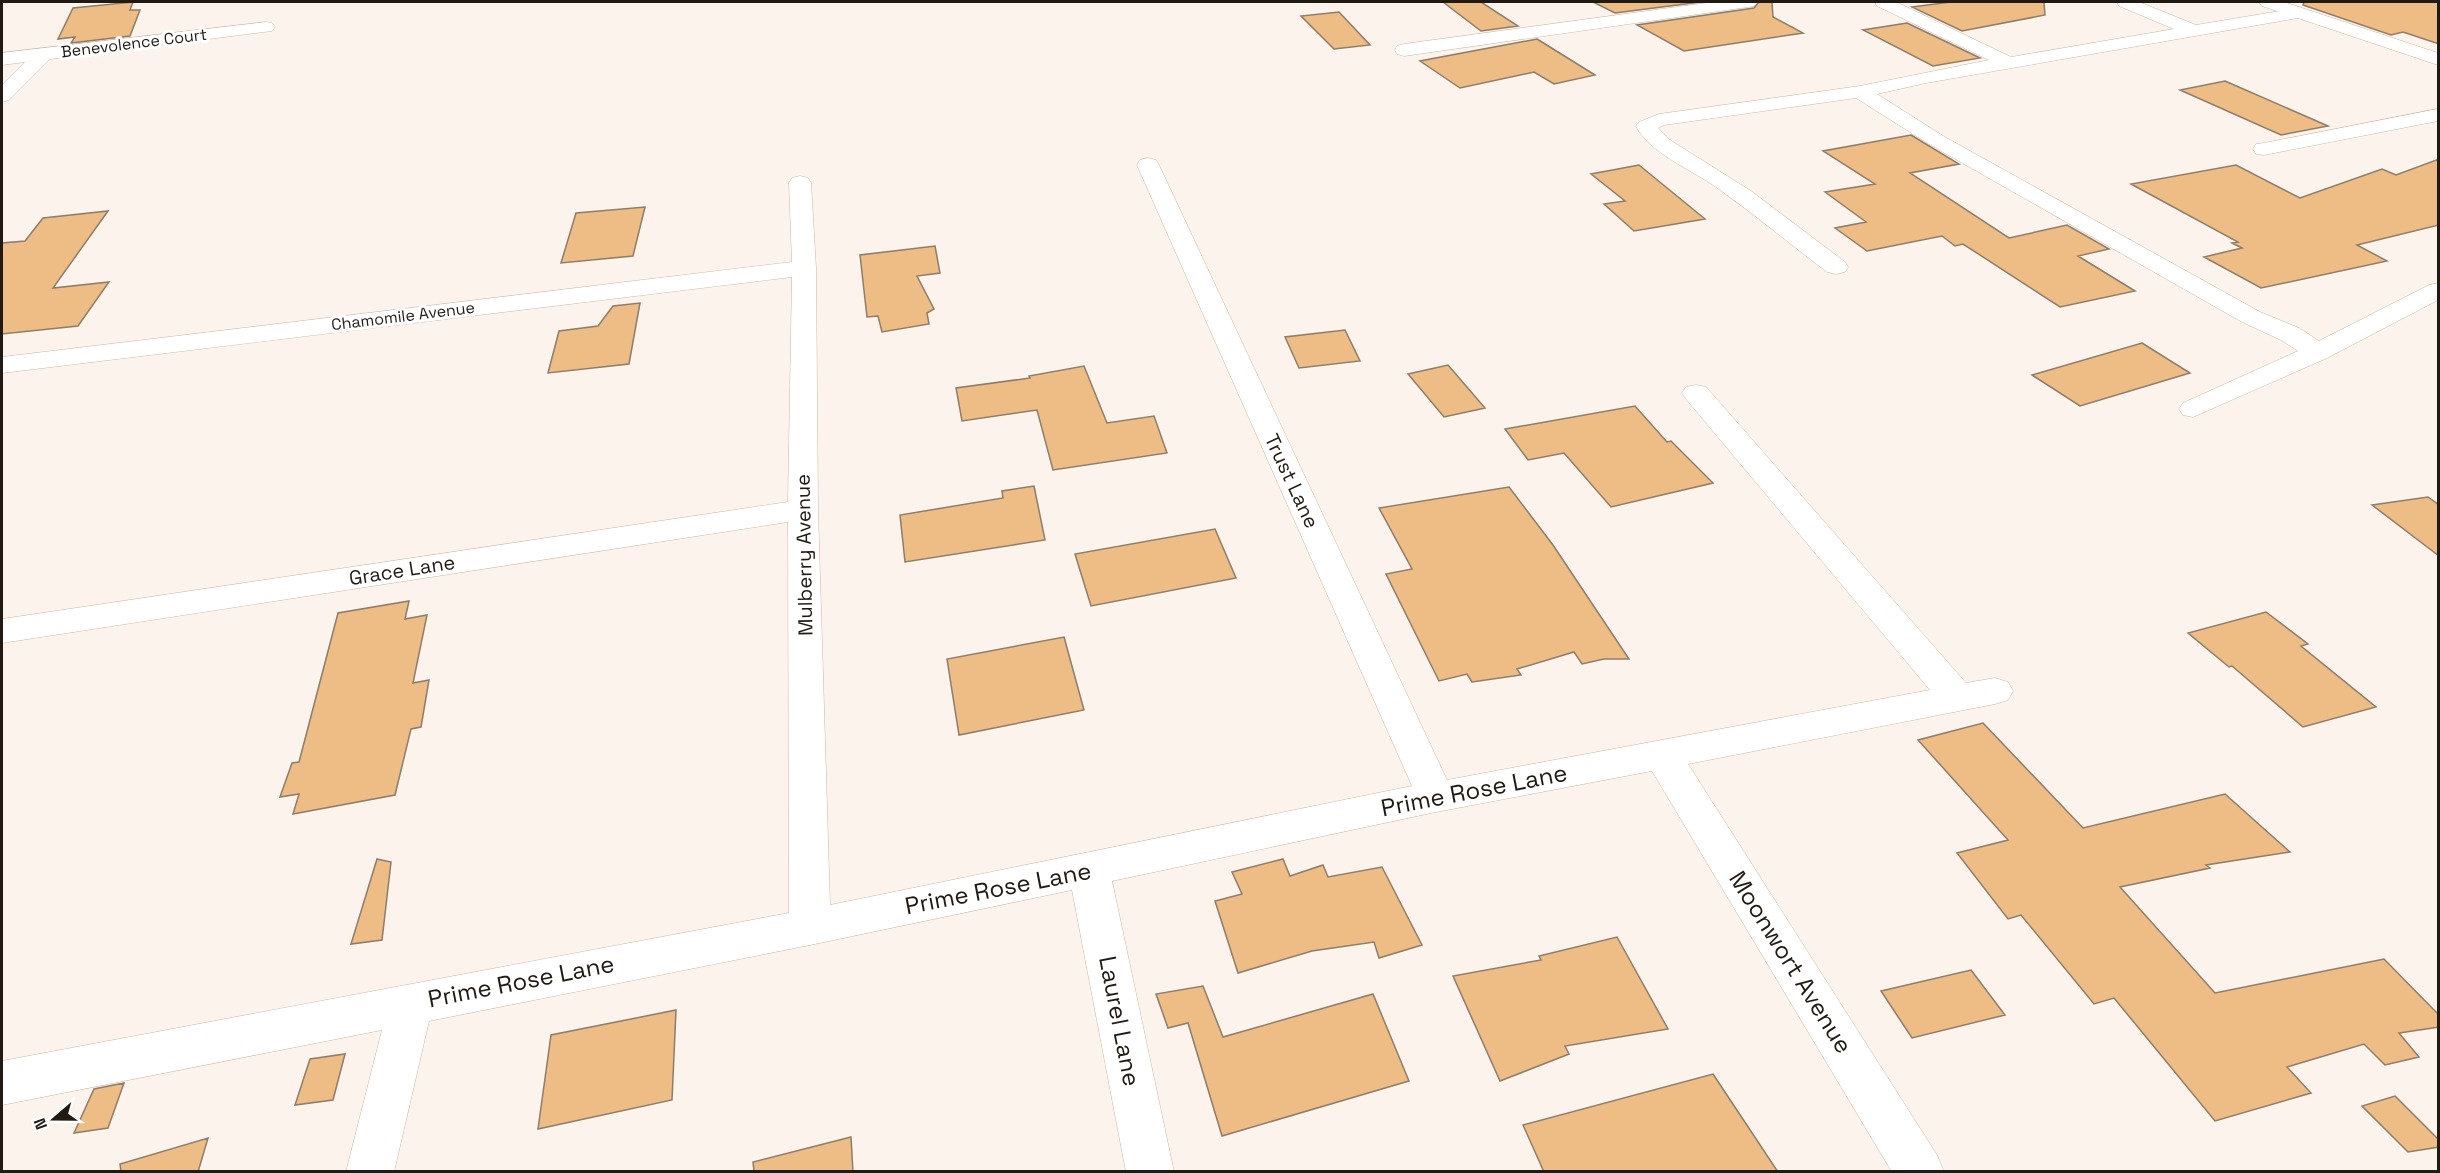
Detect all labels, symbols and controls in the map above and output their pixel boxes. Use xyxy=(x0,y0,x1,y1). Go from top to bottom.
street label: Benevolence Court xyxy=(60,24,208,62)
street label: Chamomile Avenue xyxy=(330,297,476,335)
street label: Trust Lane xyxy=(1259,430,1325,532)
street label: Mulberry Avenue xyxy=(790,474,818,636)
street label: Grace Lane xyxy=(347,549,457,591)
street label: Prime Rose Lane xyxy=(1378,757,1570,823)
street label: Prime Rose Lane xyxy=(902,855,1094,921)
street label: Moonwort Avenue xyxy=(1722,865,1860,1059)
street label: Prime Rose Lane xyxy=(425,948,617,1014)
street label: Laurel Lane xyxy=(1092,953,1148,1089)
north arrow xyxy=(24,1089,84,1149)
text: N xyxy=(29,1115,52,1133)

